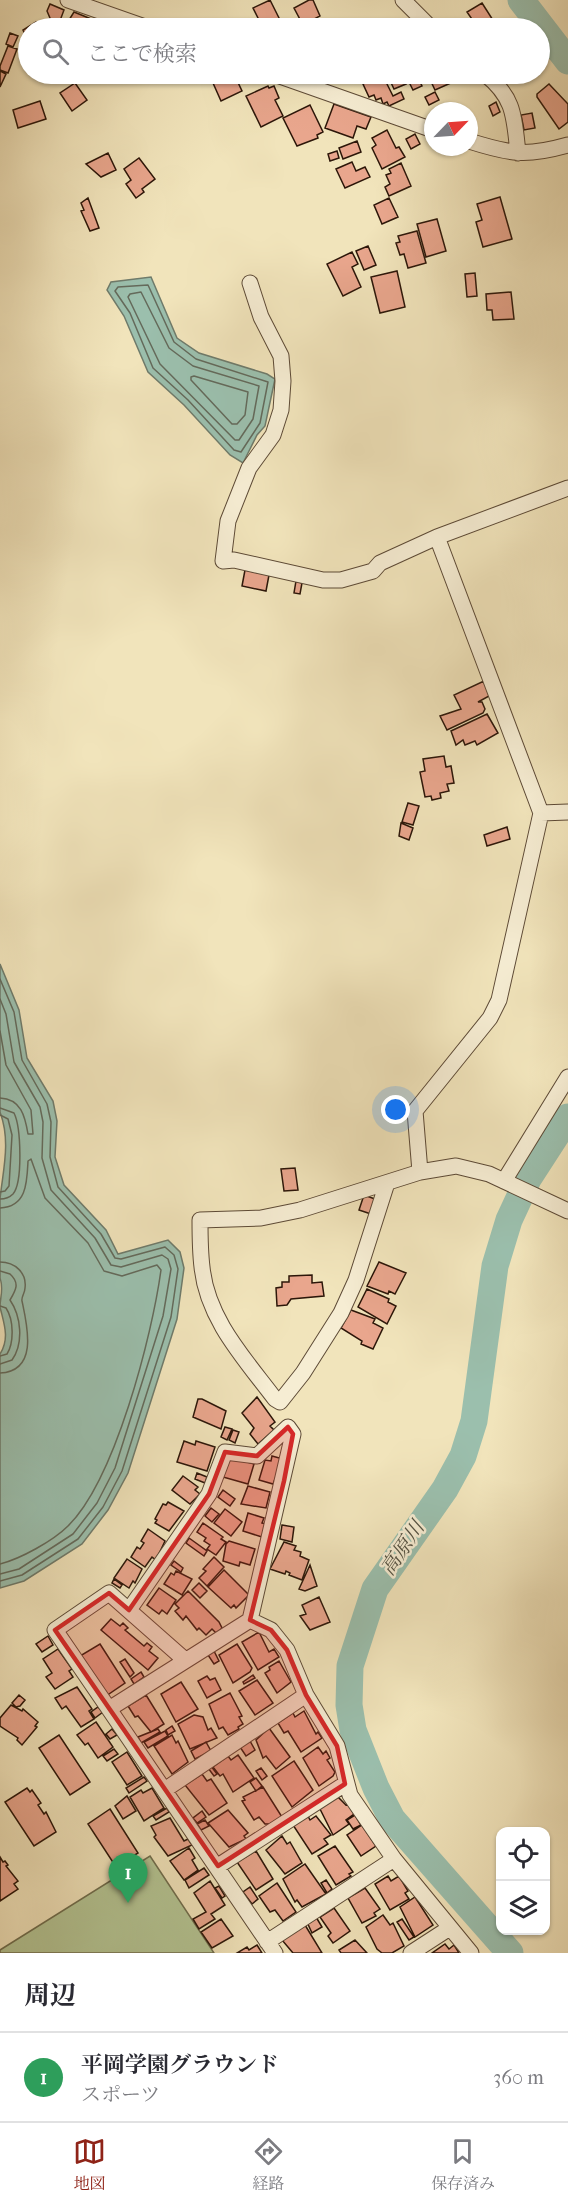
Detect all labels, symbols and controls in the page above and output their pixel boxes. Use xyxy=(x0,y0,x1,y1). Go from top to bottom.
search box xyxy=(18,18,550,84)
icon: search xyxy=(39,35,72,68)
text: ここで検索 xyxy=(87,41,197,67)
north arrow xyxy=(424,102,478,156)
your location xyxy=(381,1095,410,1124)
water label: 高原川 xyxy=(376,1515,430,1580)
map controls xyxy=(496,1827,550,1935)
button: locate xyxy=(496,1827,550,1881)
pin: 1 xyxy=(108,1854,148,1903)
button: layers xyxy=(496,1881,550,1935)
text: 周辺 xyxy=(24,1980,76,2011)
text: 平岡学園グラウンド xyxy=(81,2052,279,2078)
text: 1 xyxy=(40,2066,47,2089)
text: 360 m xyxy=(493,2066,544,2089)
text: スポーツ xyxy=(81,2083,160,2106)
tab: 地図 xyxy=(73,2135,106,2194)
tab: 経路 xyxy=(252,2135,285,2194)
tab: 保存済み xyxy=(431,2135,495,2194)

